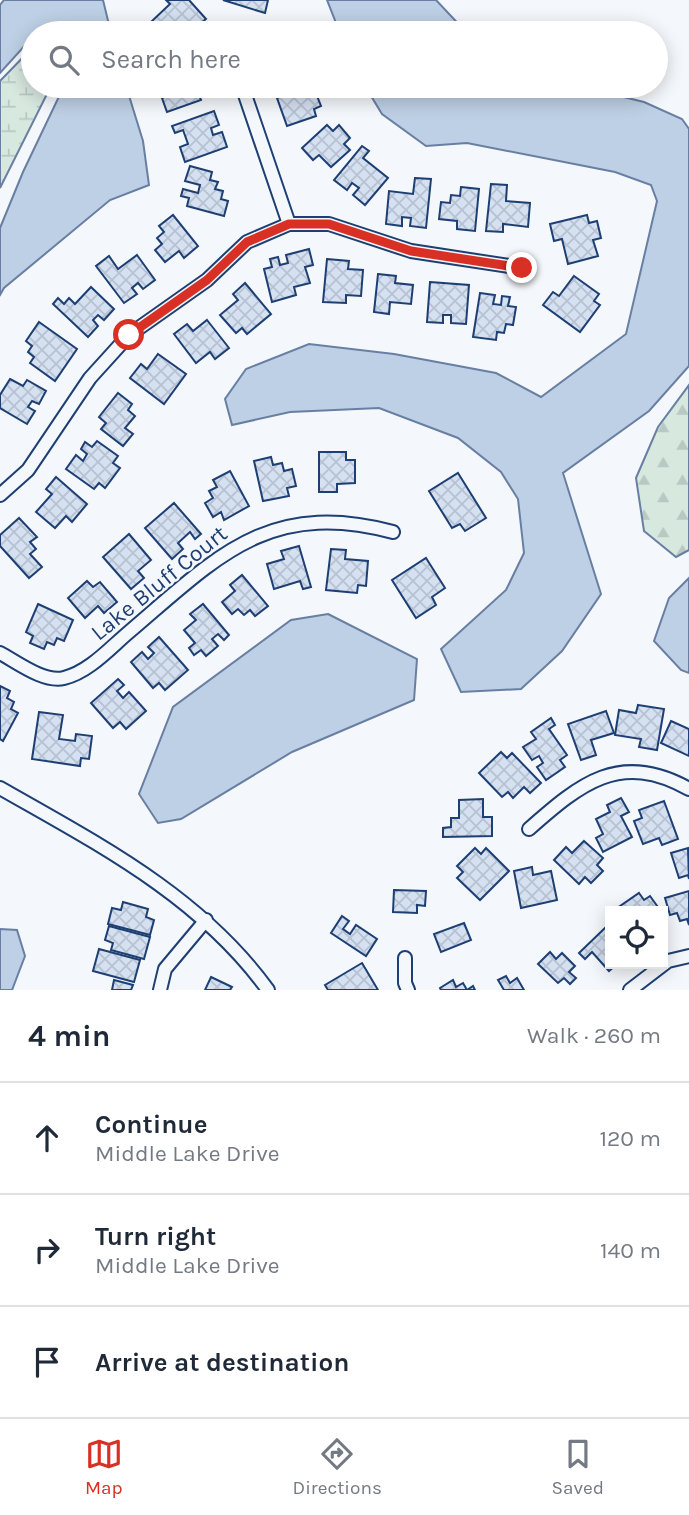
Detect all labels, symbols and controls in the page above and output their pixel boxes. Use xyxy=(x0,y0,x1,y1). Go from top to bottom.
search box xyxy=(21,21,668,98)
icon: search xyxy=(45,41,83,79)
text: Search here xyxy=(101,44,241,75)
route end xyxy=(506,252,537,283)
route start xyxy=(113,319,144,350)
street label: Lake Bluff Court xyxy=(86,520,233,646)
map controls xyxy=(605,906,668,969)
button: locate xyxy=(605,906,668,969)
text: 4 min xyxy=(28,1018,110,1054)
text: Walk · 260 m xyxy=(527,1022,661,1049)
text: Continue xyxy=(95,1109,207,1140)
icon: ahead xyxy=(28,1119,66,1157)
text: 120 m xyxy=(599,1125,661,1152)
text: Middle Lake Drive xyxy=(95,1140,280,1167)
text: Turn right xyxy=(95,1221,216,1252)
icon: right xyxy=(28,1231,66,1269)
text: 140 m xyxy=(600,1237,661,1264)
text: Middle Lake Drive xyxy=(95,1252,280,1279)
icon: arrive xyxy=(28,1343,66,1381)
text: Arrive at destination xyxy=(95,1347,349,1378)
tab: Map xyxy=(85,1435,123,1499)
tab: Directions xyxy=(293,1435,382,1499)
tab: Saved xyxy=(552,1435,604,1499)

